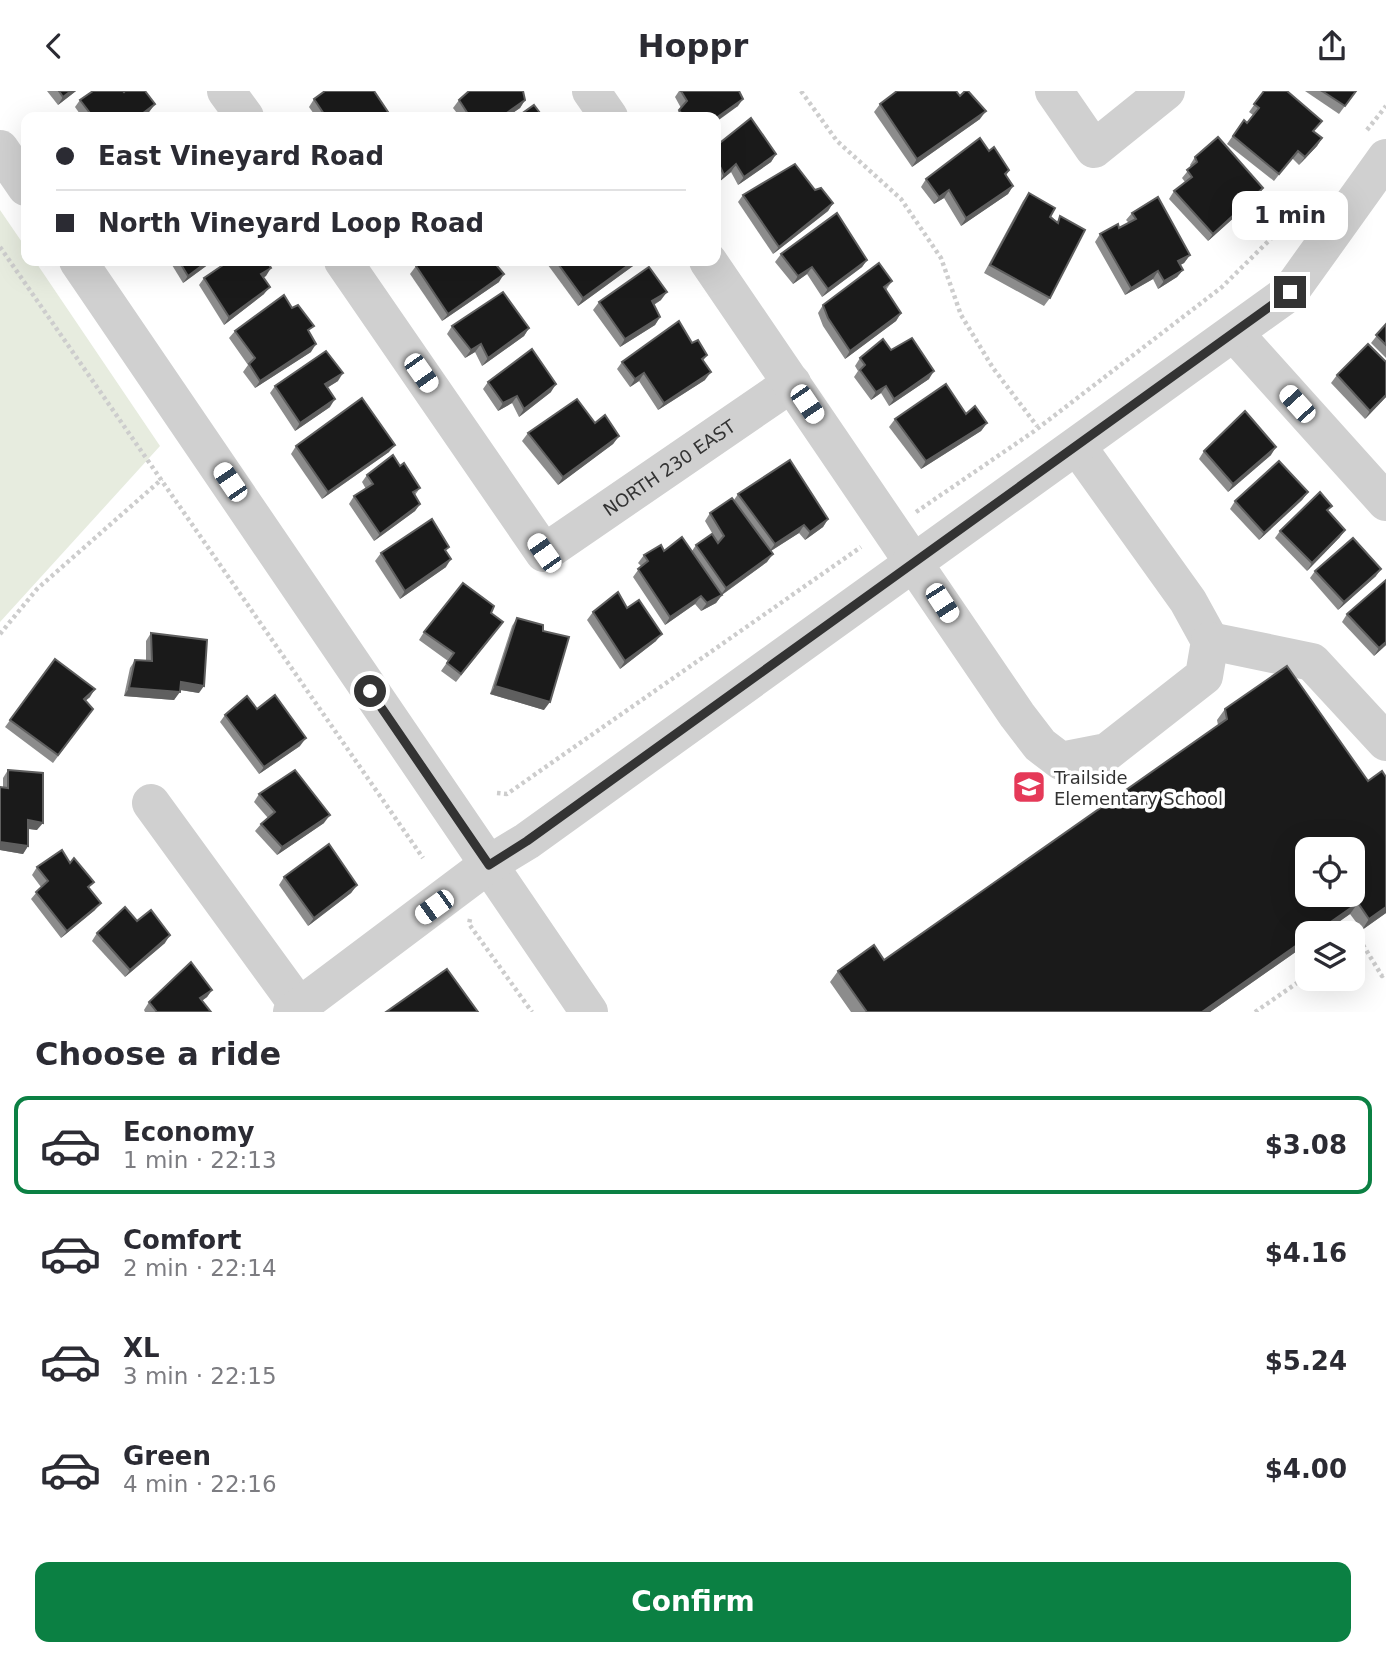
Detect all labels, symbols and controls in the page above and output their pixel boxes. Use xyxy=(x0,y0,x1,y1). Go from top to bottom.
icon: back xyxy=(35,27,73,65)
text: Hoppr xyxy=(638,27,748,65)
icon: share xyxy=(1313,27,1351,65)
text: East Vineyard Road xyxy=(98,141,384,171)
callout: 1 min xyxy=(1232,191,1348,239)
text: 1 min xyxy=(1254,202,1326,228)
text: North Vineyard Loop Road xyxy=(98,208,484,238)
route end xyxy=(1274,276,1306,308)
car xyxy=(401,350,442,396)
car xyxy=(787,381,828,427)
car xyxy=(1276,381,1319,427)
street label: NORTH 230 EAST xyxy=(599,414,740,520)
car xyxy=(210,459,251,505)
car xyxy=(524,530,565,576)
car xyxy=(922,580,963,626)
route start xyxy=(354,675,386,707)
place label: Trailside Elementary School xyxy=(1053,767,1223,809)
school or university icon: Trailside Elementary School xyxy=(1010,768,1048,806)
map controls xyxy=(1295,837,1365,991)
button: locate xyxy=(1295,837,1365,907)
car xyxy=(411,886,458,928)
button: layers xyxy=(1295,921,1365,991)
text: Choose a ride xyxy=(35,1035,281,1073)
icon: car xyxy=(39,1114,102,1177)
text: Economy xyxy=(123,1117,254,1147)
text: $3.08 xyxy=(1265,1130,1347,1160)
text: 1 min · 22:13 xyxy=(123,1147,277,1173)
icon: car xyxy=(39,1222,102,1285)
text: Comfort xyxy=(123,1225,241,1255)
text: $4.16 xyxy=(1265,1238,1347,1268)
text: 2 min · 22:14 xyxy=(123,1255,277,1281)
icon: car xyxy=(39,1330,102,1393)
text: XL xyxy=(123,1333,160,1363)
text: $5.24 xyxy=(1265,1346,1347,1376)
text: 3 min · 22:15 xyxy=(123,1363,277,1389)
icon: car xyxy=(39,1438,102,1501)
text: Green xyxy=(123,1441,211,1471)
text: $4.00 xyxy=(1265,1454,1347,1484)
text: 4 min · 22:16 xyxy=(123,1471,277,1497)
button: Confirm xyxy=(35,1562,1351,1642)

